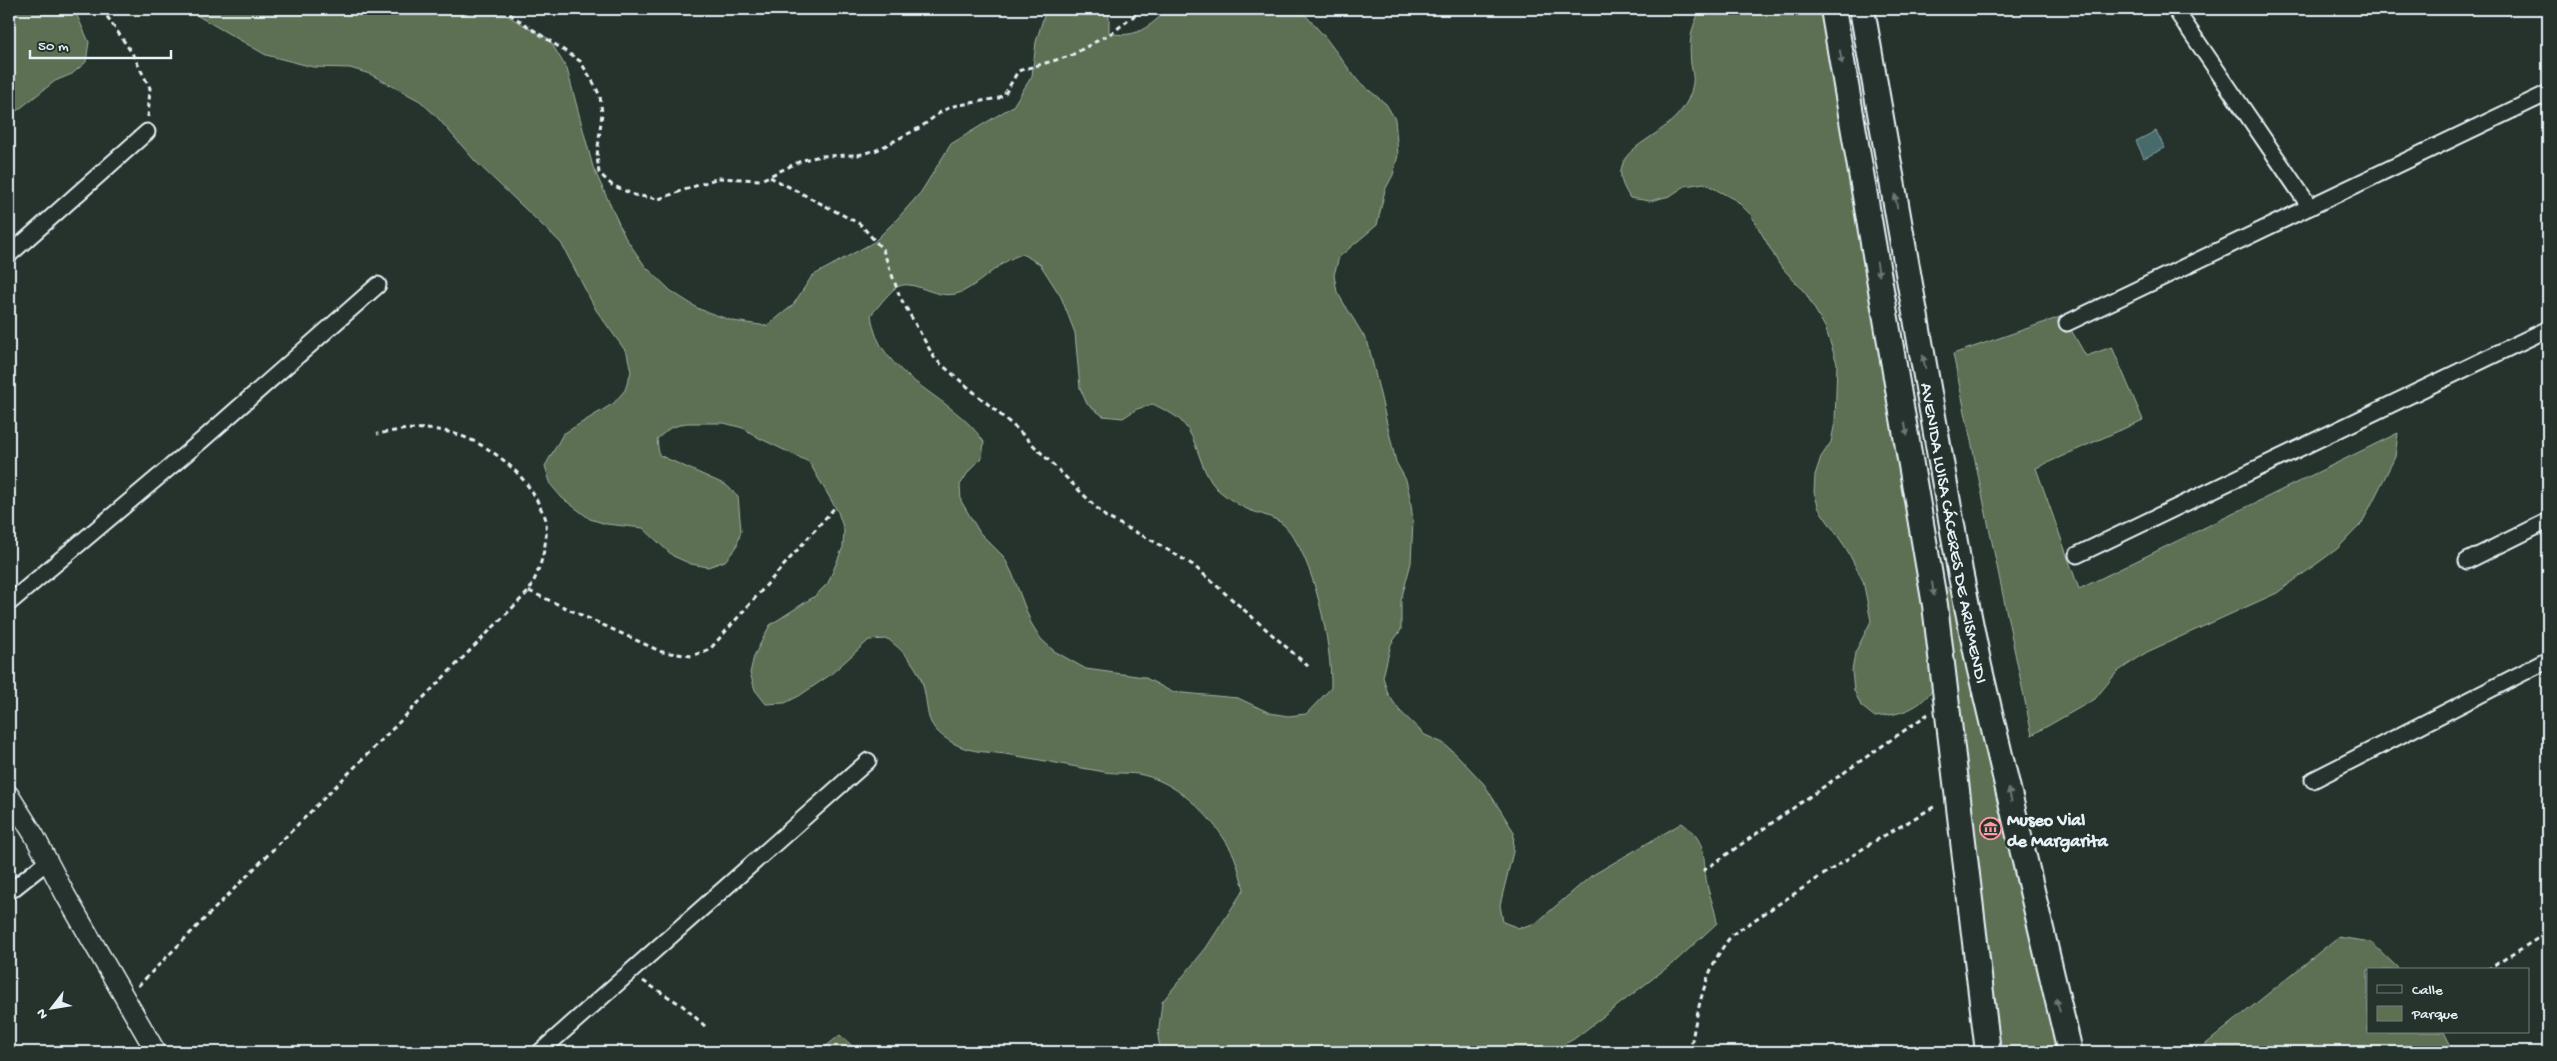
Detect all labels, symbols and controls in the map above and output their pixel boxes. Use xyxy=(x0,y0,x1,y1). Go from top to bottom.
scale bar xyxy=(30,28,171,60)
text: 50 m xyxy=(38,38,69,56)
one-way arrow xyxy=(1838,49,1846,65)
one-way arrow xyxy=(1891,193,1899,209)
one-way arrow xyxy=(1875,261,1883,277)
one-way arrow xyxy=(1919,353,1927,369)
street label: AVENIDA LUISA CÁCERES DE ARISMENDI xyxy=(1914,381,1991,686)
one-way arrow xyxy=(1903,421,1911,437)
one-way arrow xyxy=(1929,581,1937,597)
one-way arrow xyxy=(2006,788,2014,803)
place label: Museo Vial de Margarita xyxy=(2007,811,2109,853)
museum icon: Museo Vial de Margarita xyxy=(1979,817,2003,841)
legend xyxy=(2367,968,2530,1034)
text: Calle xyxy=(2412,982,2443,1000)
north arrow xyxy=(28,984,78,1034)
one-way arrow xyxy=(2053,998,2061,1013)
text: N xyxy=(33,1005,53,1022)
text: Parque xyxy=(2411,1006,2458,1024)

